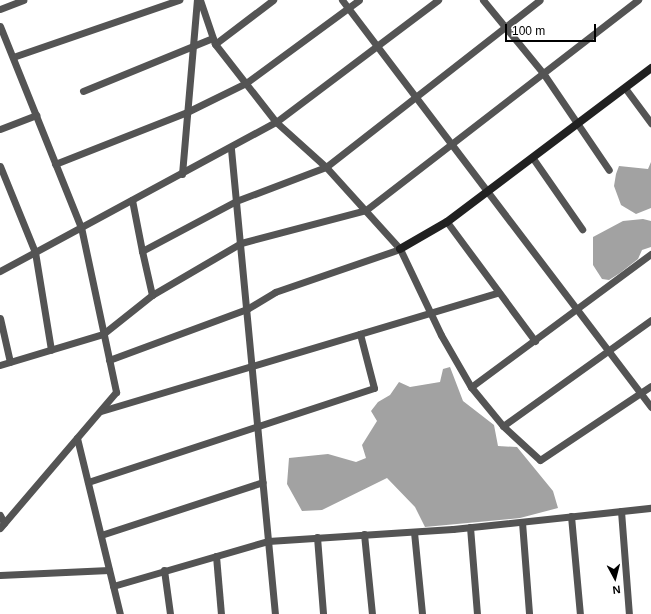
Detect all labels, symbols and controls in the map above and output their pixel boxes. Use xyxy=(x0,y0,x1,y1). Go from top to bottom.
scale bar xyxy=(507,16,598,42)
text: 100 m xyxy=(512,24,545,38)
north arrow xyxy=(595,558,635,598)
text: N xyxy=(612,583,621,596)

